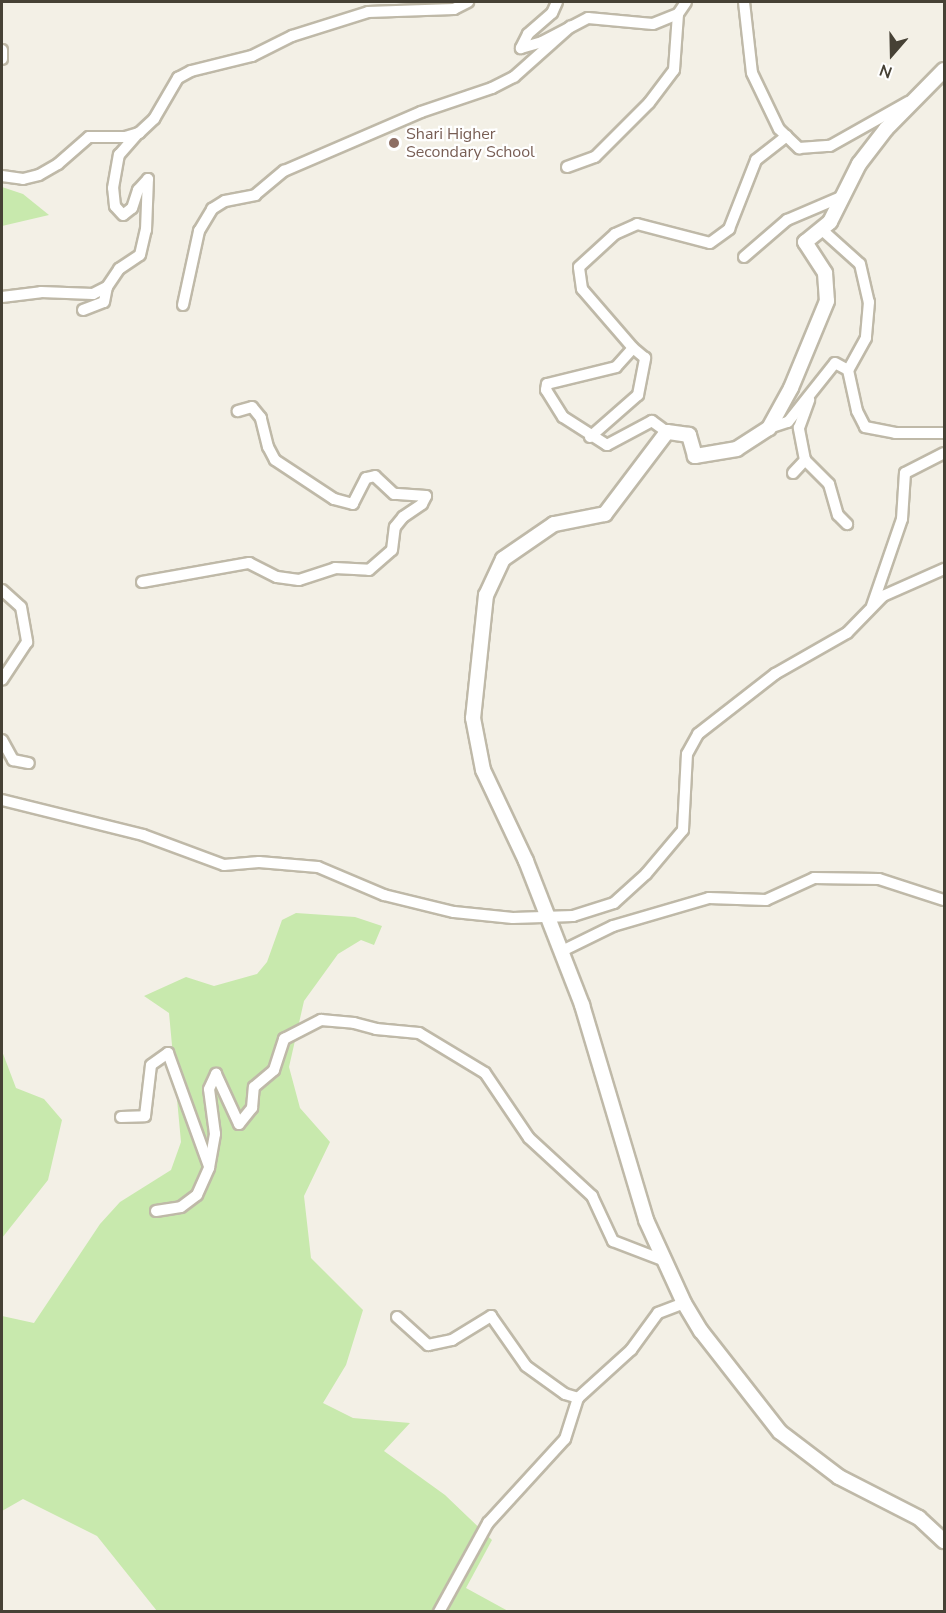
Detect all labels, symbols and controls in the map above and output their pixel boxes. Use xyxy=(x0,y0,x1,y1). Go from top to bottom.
north arrow xyxy=(862,24,922,84)
text: N xyxy=(876,59,895,83)
place label: Shari Higher Secondary School xyxy=(406,124,535,162)
marker: Shari Higher Secondary School xyxy=(387,136,401,150)

